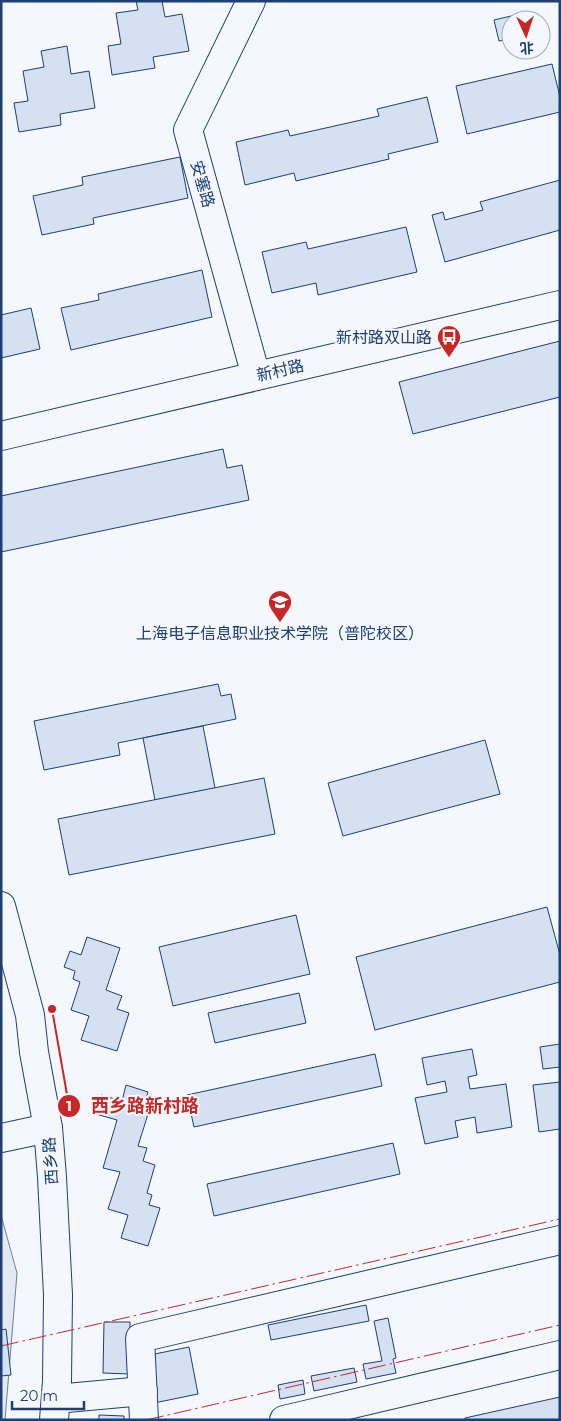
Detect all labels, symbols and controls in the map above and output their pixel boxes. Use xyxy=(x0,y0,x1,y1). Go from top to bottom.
north arrow xyxy=(501,10,551,60)
text: 北 xyxy=(519,39,534,57)
street label: 安塞路 xyxy=(187,158,218,210)
bus stop icon: 新村路双山路 xyxy=(436,324,462,358)
place label: 新村路双山路 xyxy=(336,328,432,347)
street label: 新村路 xyxy=(255,356,306,385)
school or university icon: 上海电子信息职业技术学院（普陀校区） xyxy=(267,589,293,623)
place label: 上海电子信息职业技术学院（普陀校区） xyxy=(136,624,424,643)
callout: 西乡路新村路 xyxy=(56,1089,209,1122)
text: 西乡路新村路 xyxy=(91,1095,199,1117)
text: 1 xyxy=(66,1096,72,1115)
street label: 西乡路 xyxy=(39,1136,62,1186)
scale bar xyxy=(12,1378,85,1410)
text: 20 m xyxy=(20,1386,58,1405)

